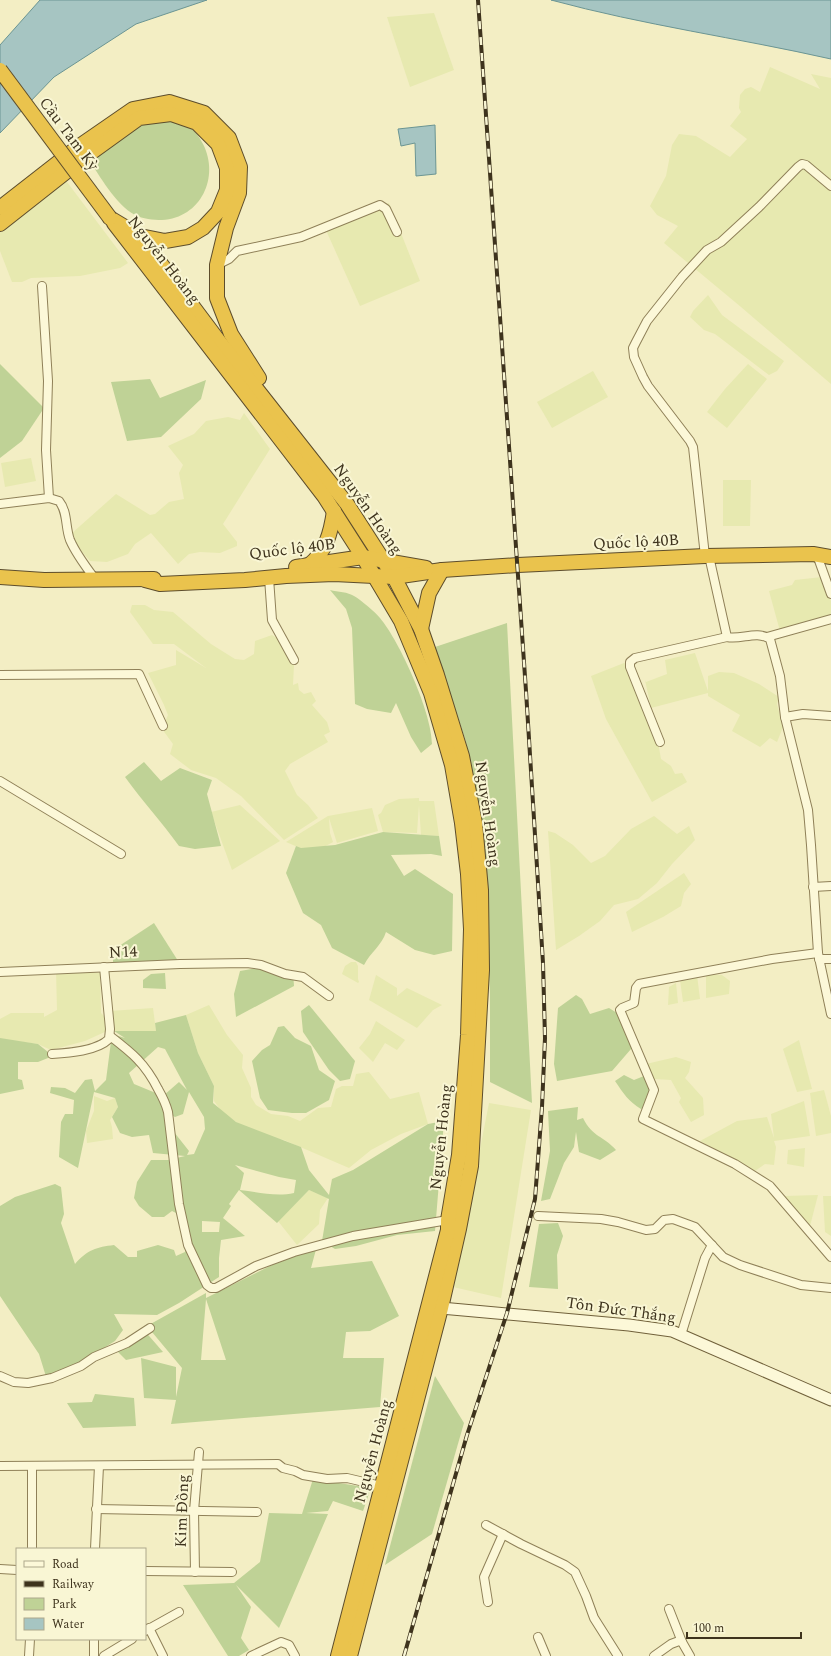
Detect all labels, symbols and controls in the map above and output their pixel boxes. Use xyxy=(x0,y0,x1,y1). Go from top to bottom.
street label: Cầu Tam Kỳ xyxy=(33,92,106,177)
street label: Nguyễn Hoàng xyxy=(122,211,206,309)
street label: Nguyễn Hoàng xyxy=(328,458,408,560)
street label: Quốc lộ 40B xyxy=(592,528,680,556)
street label: Quốc lộ 40B xyxy=(248,532,336,566)
street label: Nguyễn Hoàng xyxy=(469,759,507,869)
street label: N14 xyxy=(108,939,138,965)
street label: Nguyễn Hoàng xyxy=(423,1083,459,1191)
street label: Tôn Đức Thắng xyxy=(564,1290,678,1330)
street label: Nguyễn Hoàng xyxy=(348,1396,398,1506)
street label: Kim Đồng xyxy=(169,1474,195,1548)
legend xyxy=(16,1548,146,1640)
text: Road xyxy=(52,1555,79,1574)
text: Railway xyxy=(52,1575,95,1594)
text: Park xyxy=(52,1595,77,1614)
scale bar xyxy=(687,1614,801,1640)
text: Water xyxy=(52,1615,84,1634)
text: 100 m xyxy=(693,1619,724,1638)

